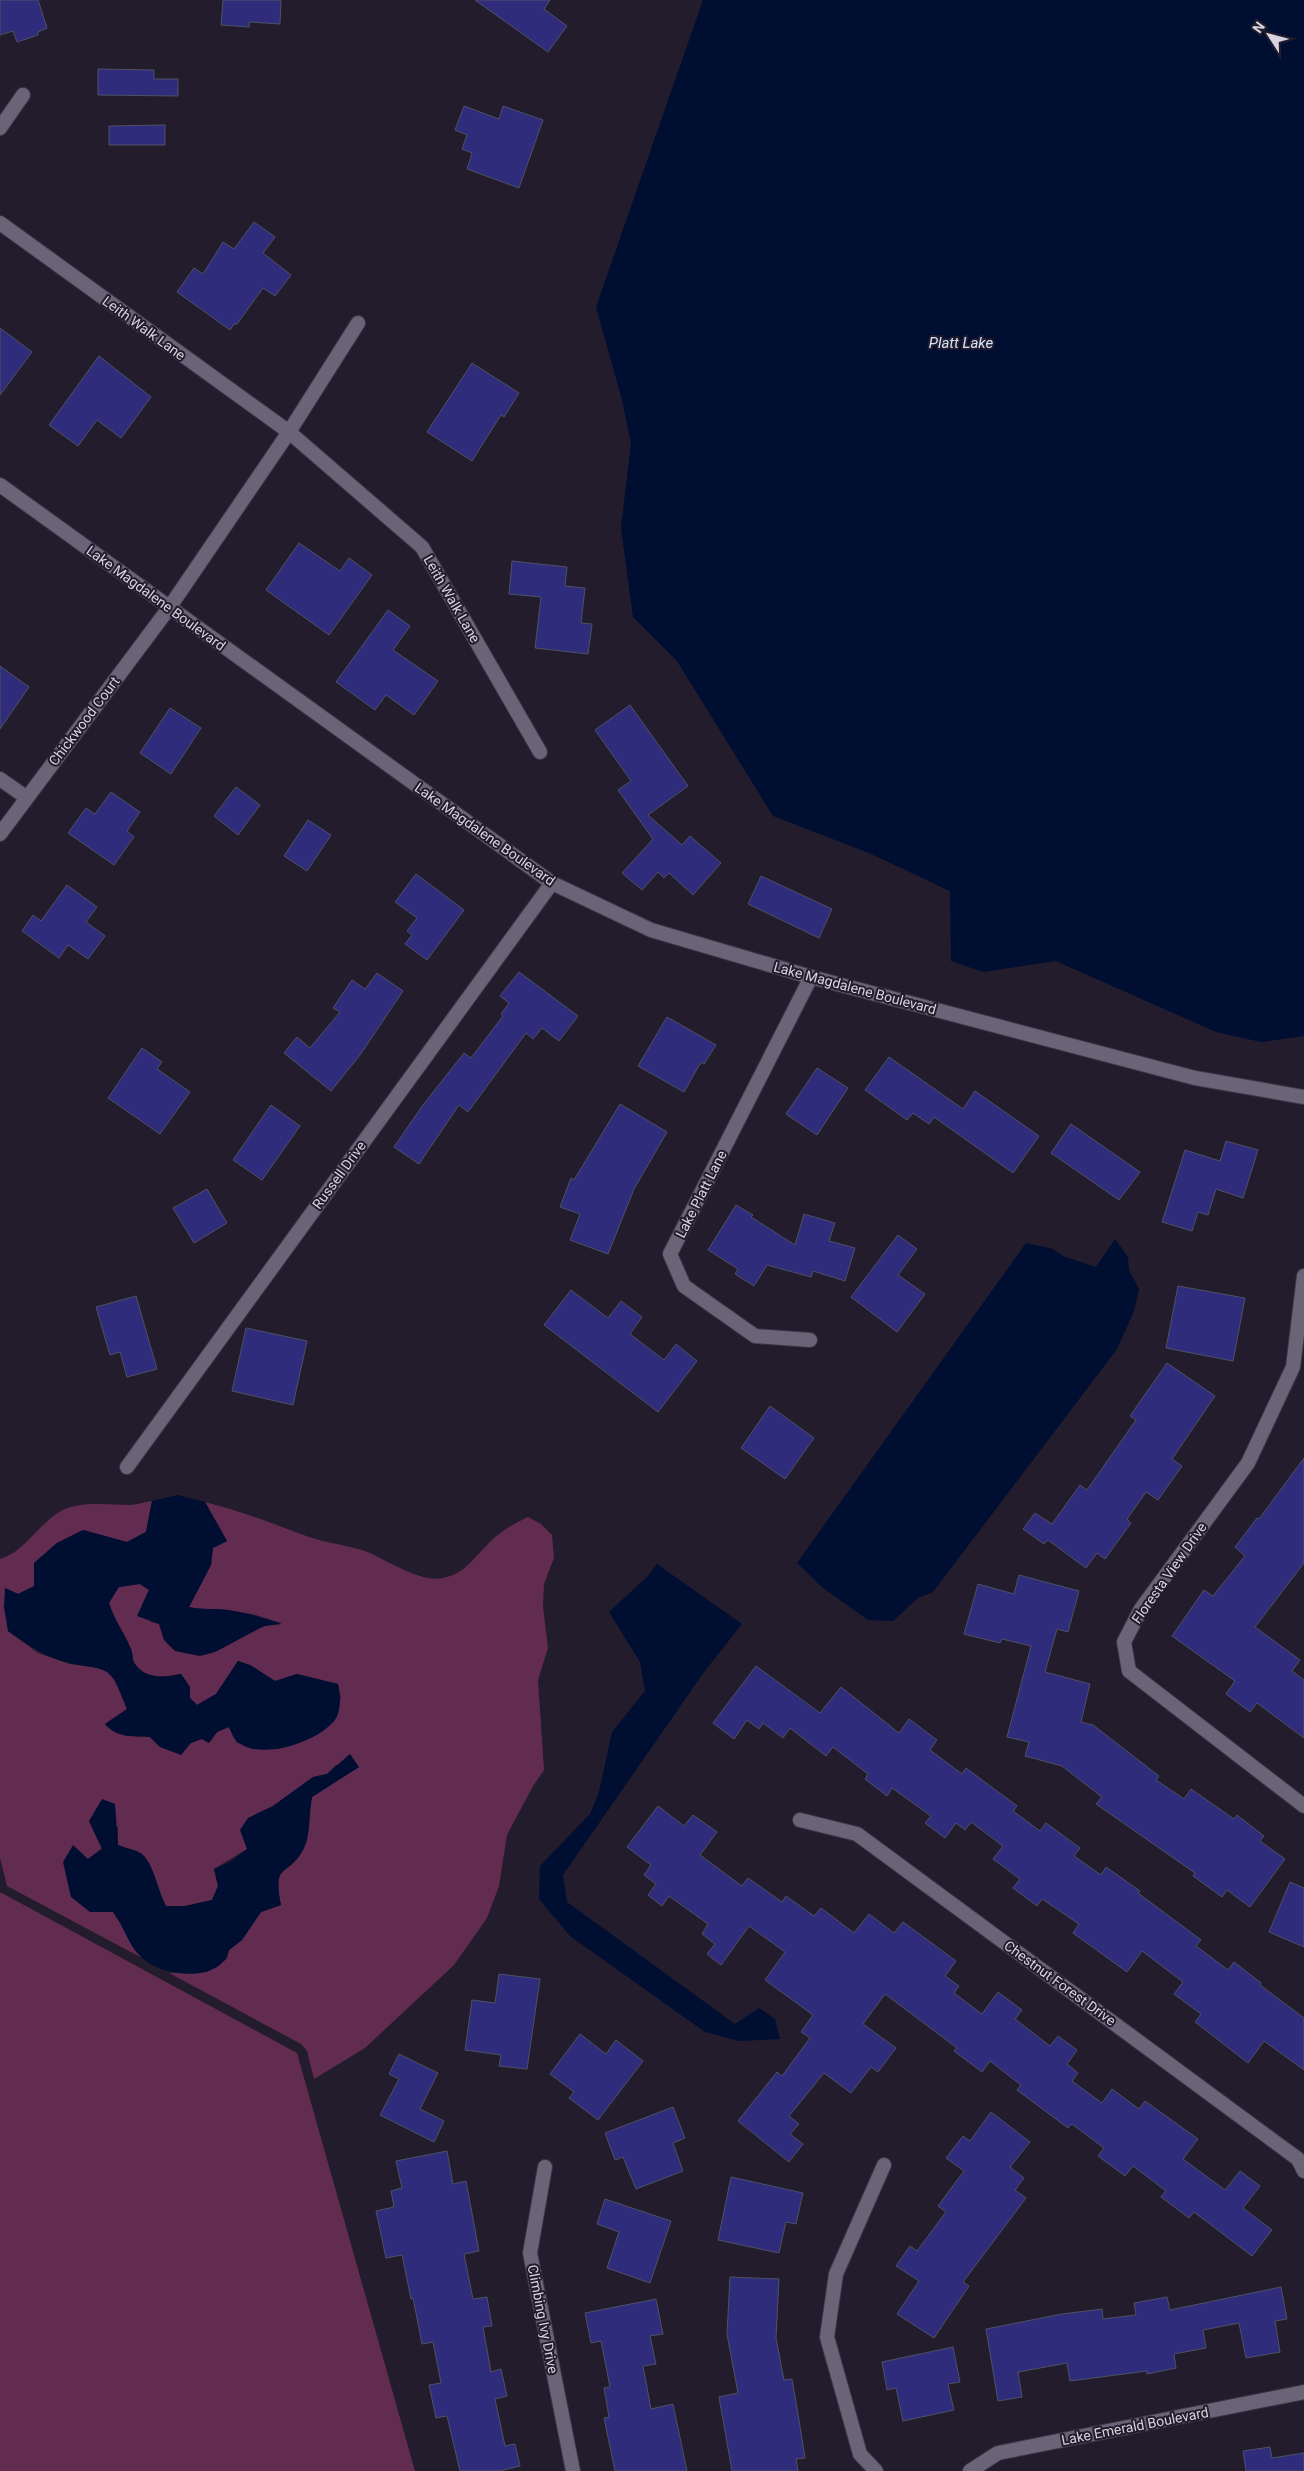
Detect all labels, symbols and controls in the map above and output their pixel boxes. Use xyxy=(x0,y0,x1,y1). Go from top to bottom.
north arrow xyxy=(1244,10,1294,60)
text: N xyxy=(1249,19,1268,36)
street label: Leith Walk Lane xyxy=(100,293,188,363)
water label: Platt Lake xyxy=(929,334,994,352)
street label: Lake Magdalene Boulevard xyxy=(83,542,229,654)
street label: Leith Walk Lane xyxy=(421,552,483,646)
street label: Chickwood Court xyxy=(45,673,123,769)
street label: Lake Magdalene Boulevard xyxy=(412,779,558,889)
street label: Lake Magdalene Boulevard xyxy=(772,959,938,1017)
street label: Russell Drive xyxy=(309,1138,369,1212)
street label: Lake Platt Lane xyxy=(672,1148,730,1240)
street label: Floresta View Drive xyxy=(1128,1520,1210,1626)
street label: Chestnut Forest Drive xyxy=(1001,1937,1119,2029)
street label: Climbing Ivy Drive xyxy=(525,2263,561,2375)
street label: Lake Emerald Boulevard xyxy=(1060,2404,1210,2448)

